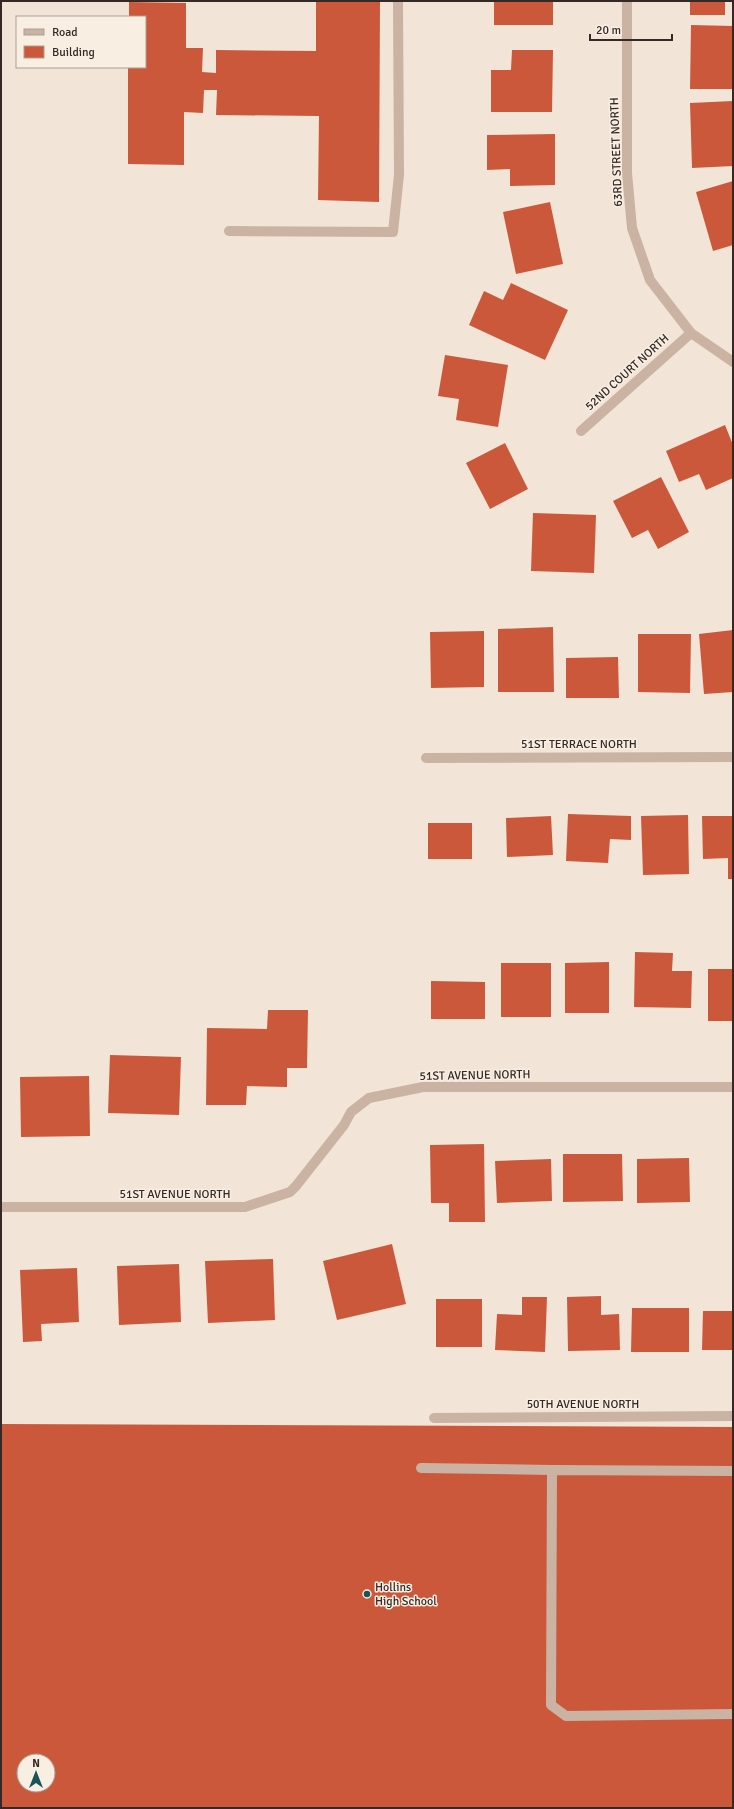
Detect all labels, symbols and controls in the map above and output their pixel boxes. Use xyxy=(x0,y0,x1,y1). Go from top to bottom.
legend xyxy=(16,16,146,68)
scale bar xyxy=(590,16,672,42)
text: 20 m xyxy=(596,23,621,38)
text: Road xyxy=(52,25,78,40)
text: Building xyxy=(52,45,95,60)
street label: 63RD STREET NORTH xyxy=(607,97,626,207)
street label: 52ND COURT NORTH xyxy=(582,331,672,414)
street label: 51ST TERRACE NORTH xyxy=(521,737,637,752)
street label: 51ST AVENUE NORTH xyxy=(419,1067,531,1084)
street label: 51ST AVENUE NORTH xyxy=(120,1187,230,1202)
street label: 50TH AVENUE NORTH xyxy=(527,1397,639,1412)
place label: Hollins High School xyxy=(375,1580,437,1609)
marker: Hollins High School xyxy=(362,1589,372,1599)
north arrow xyxy=(16,1753,56,1793)
text: N xyxy=(32,1757,40,1770)

